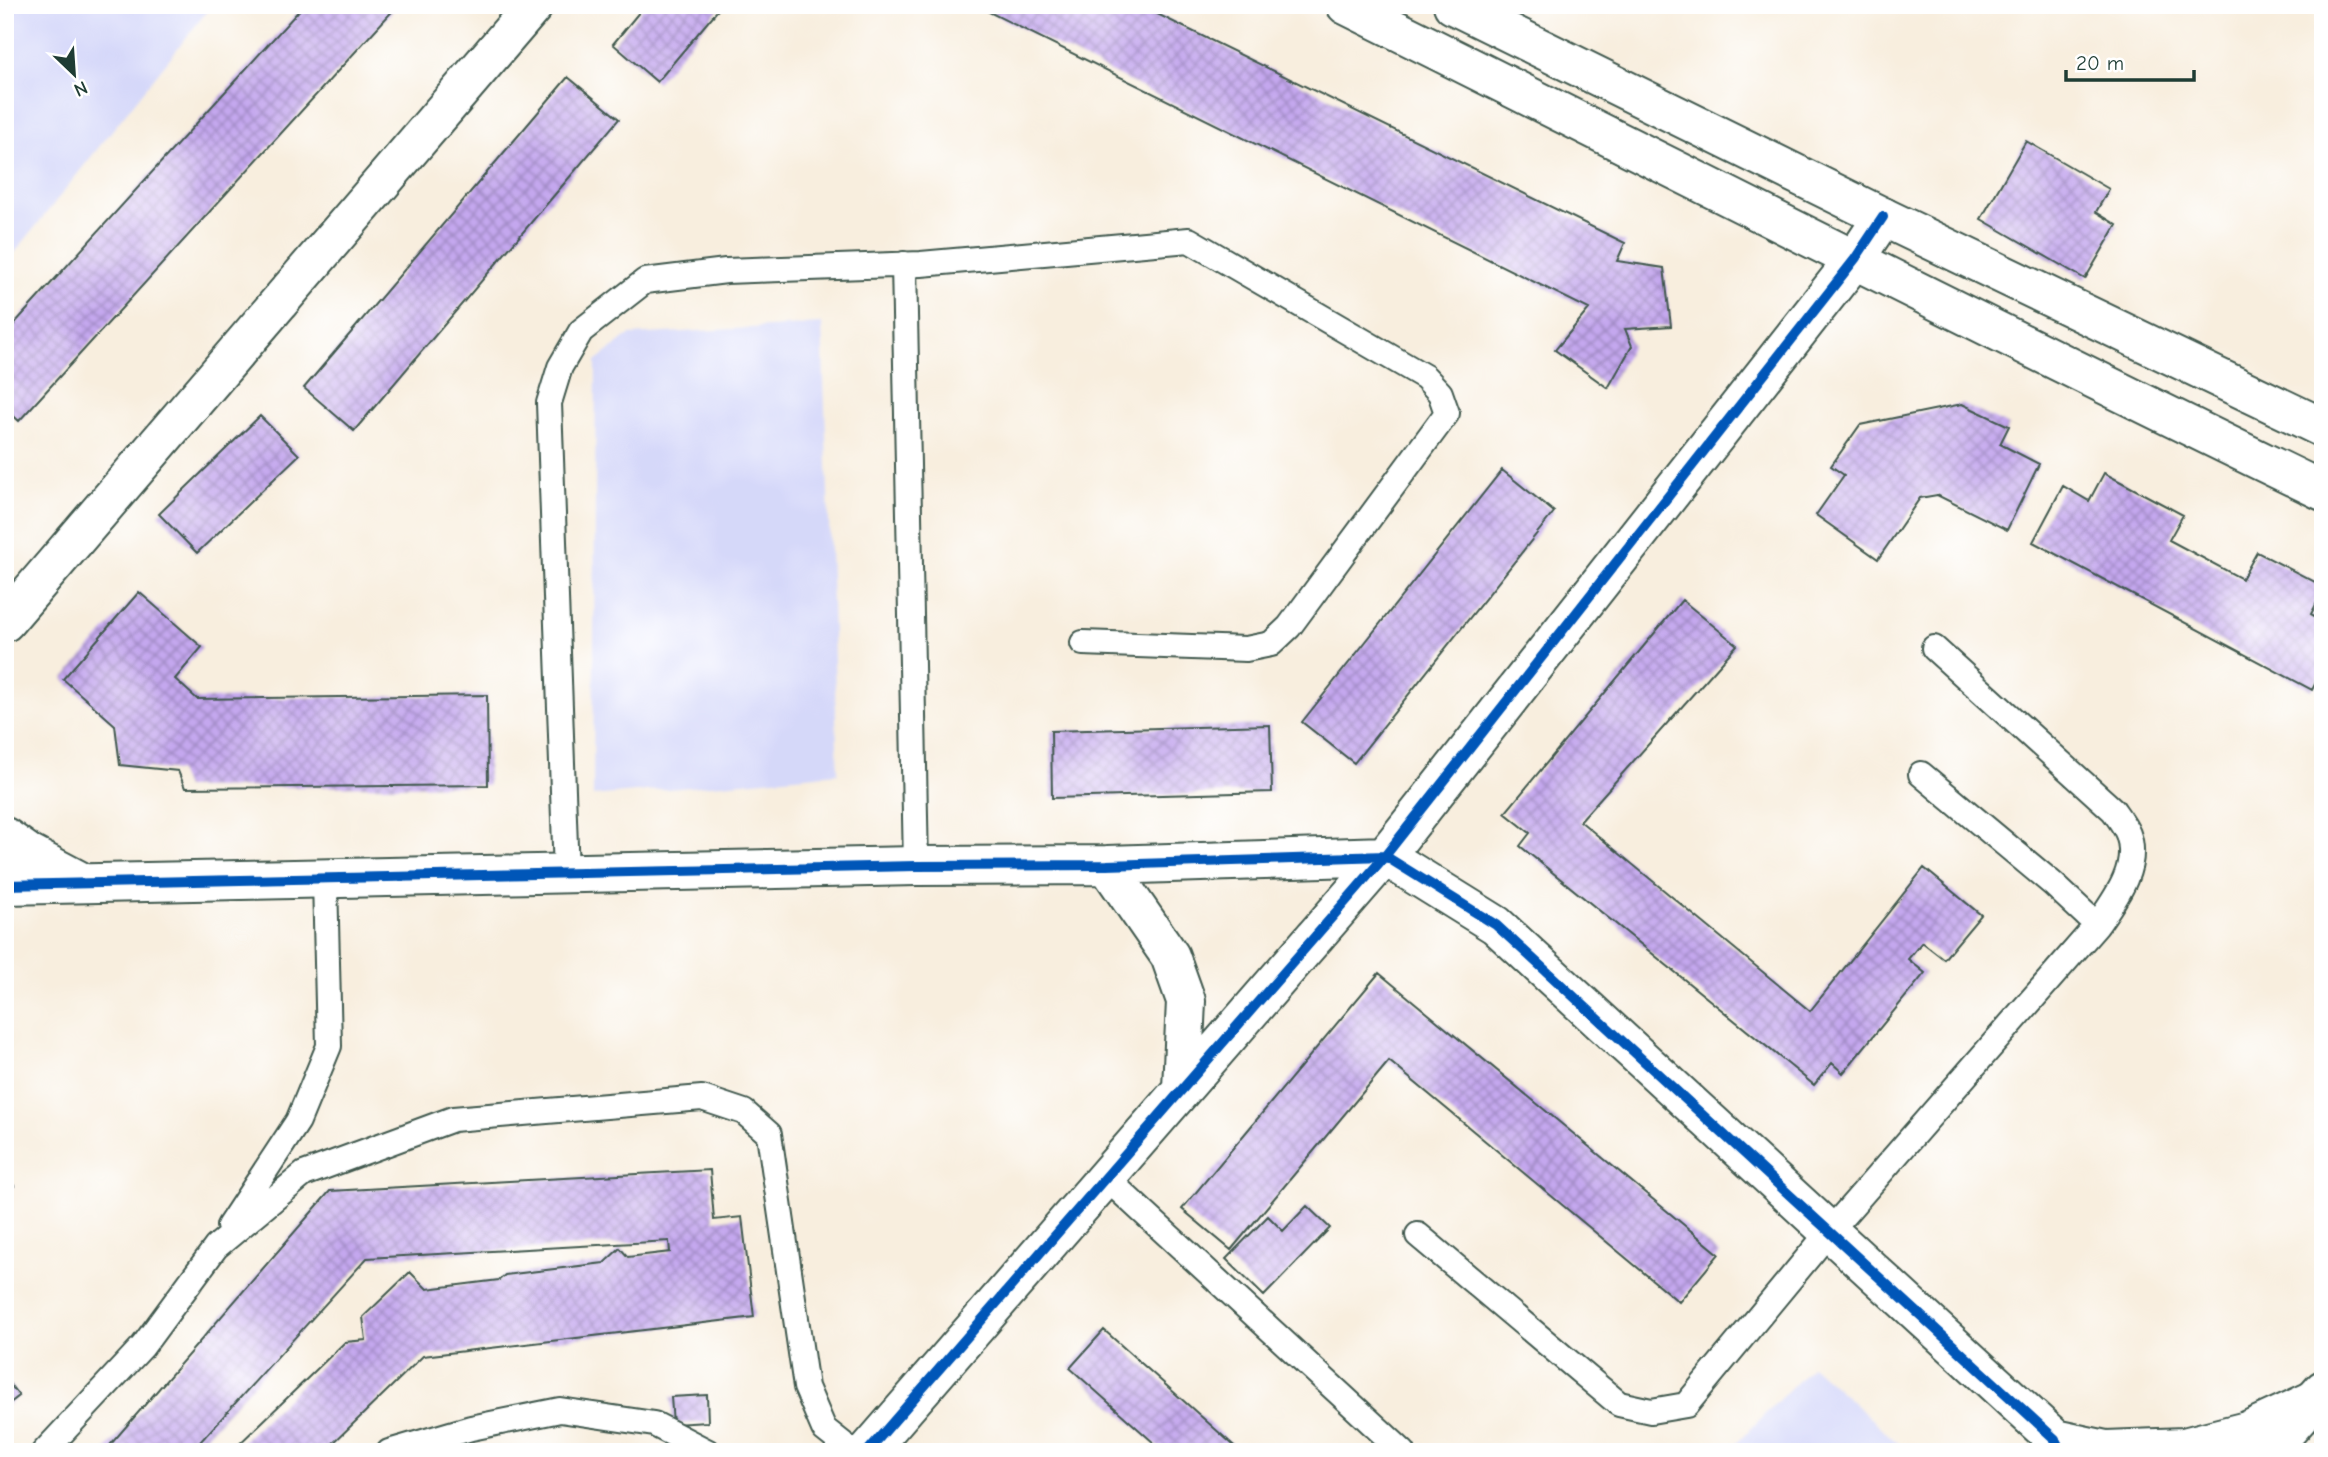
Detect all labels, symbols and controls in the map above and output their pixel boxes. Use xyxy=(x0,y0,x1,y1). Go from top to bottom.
north arrow xyxy=(38,38,108,108)
scale bar xyxy=(2066,38,2193,82)
text: 20 m xyxy=(2076,51,2124,75)
text: N xyxy=(70,76,91,101)

